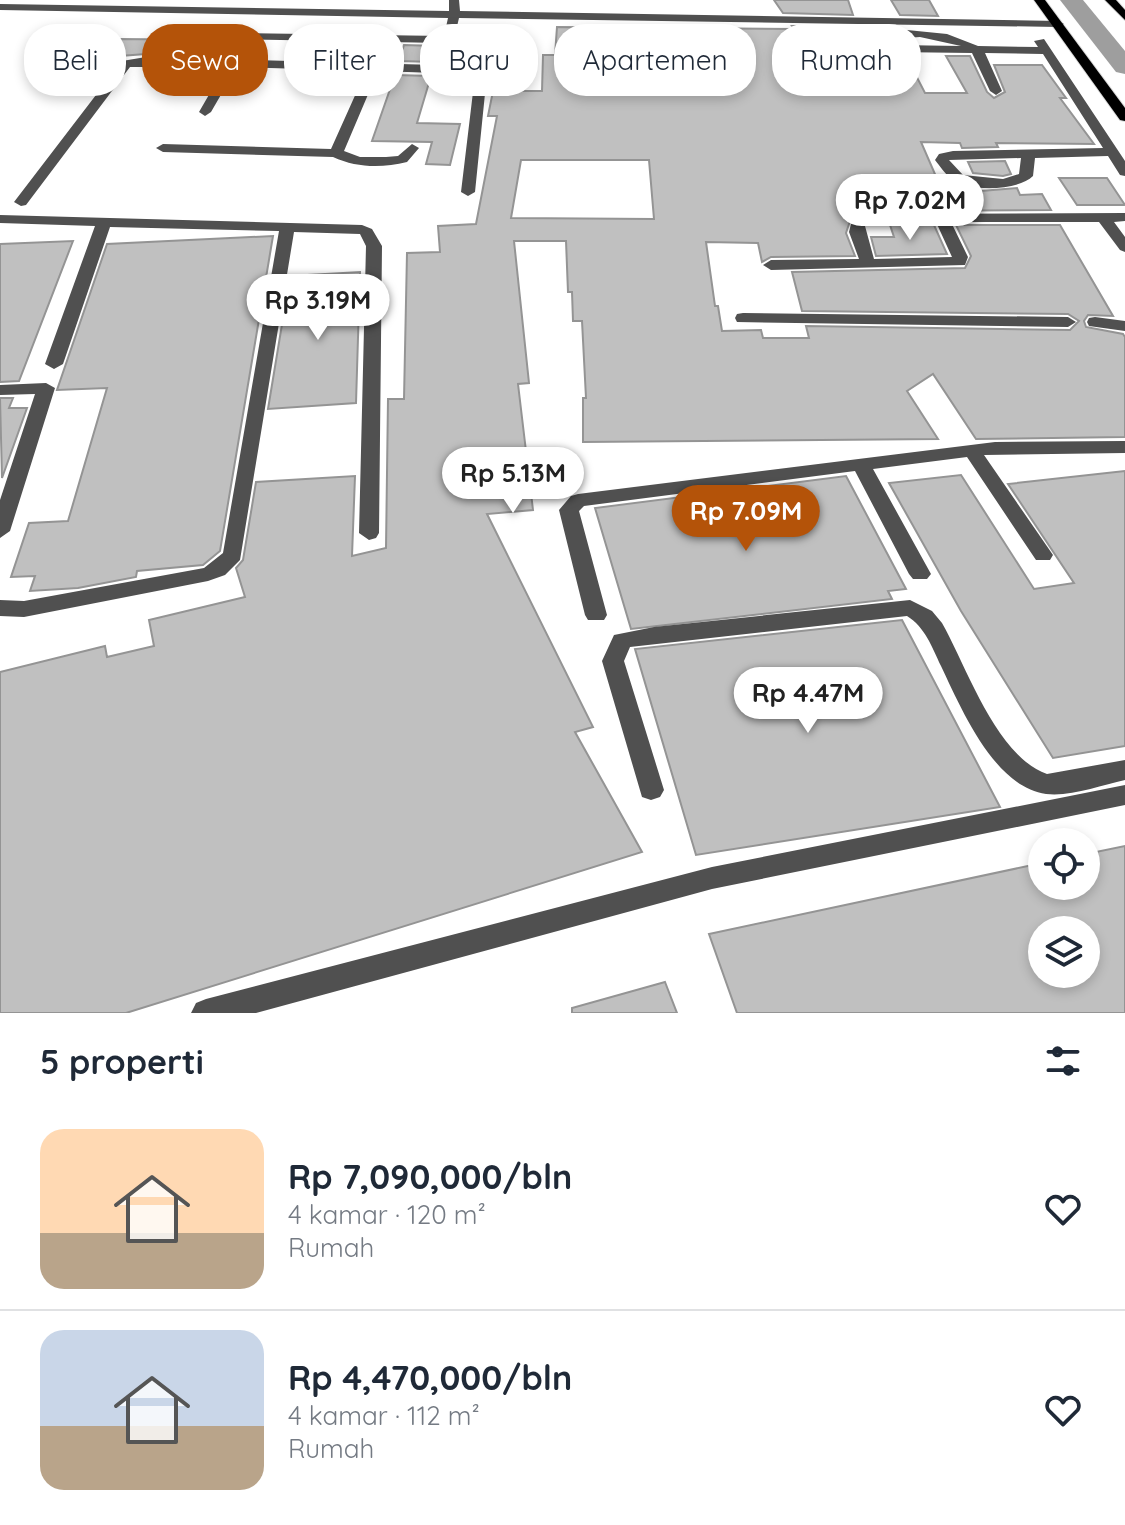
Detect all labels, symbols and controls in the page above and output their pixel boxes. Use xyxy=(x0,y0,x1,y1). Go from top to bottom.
chip: Beli xyxy=(24,24,126,96)
chip: Sewa xyxy=(142,24,268,96)
chip: Filter xyxy=(284,24,404,96)
chip: Baru xyxy=(420,24,538,96)
chip: Apartemen xyxy=(554,24,756,96)
chip: Rumah xyxy=(772,24,921,96)
pin: Rp 7.02M xyxy=(827,174,993,242)
text: Rp 7.02M xyxy=(854,183,966,216)
pin: Rp 3.19M xyxy=(235,274,401,342)
text: Rp 3.19M xyxy=(265,283,371,316)
pin: Rp 5.13M xyxy=(430,447,596,515)
text: Rp 5.13M xyxy=(460,456,566,489)
pin: Rp 7.09M xyxy=(663,485,829,553)
text: Rp 7.09M xyxy=(690,494,802,527)
pin: Rp 4.47M xyxy=(725,667,891,735)
text: Rp 4.47M xyxy=(752,676,864,709)
map controls xyxy=(1028,828,1100,988)
button: locate xyxy=(1028,828,1100,900)
button: layers xyxy=(1028,916,1100,988)
icon: filters xyxy=(1041,1039,1085,1083)
text: 5 properti xyxy=(40,1040,204,1083)
text: Rp 7,090,000/bln xyxy=(288,1155,572,1198)
icon: home xyxy=(104,1161,200,1257)
icon: heart xyxy=(1041,1187,1085,1231)
text: 4 kamar · 120 m² xyxy=(288,1198,486,1231)
text: Rumah xyxy=(288,1231,374,1264)
text: Rp 4,470,000/bln xyxy=(288,1356,572,1399)
icon: home xyxy=(104,1362,200,1458)
icon: heart xyxy=(1041,1388,1085,1432)
text: 4 kamar · 112 m² xyxy=(288,1399,480,1432)
text: Rumah xyxy=(288,1432,374,1465)

